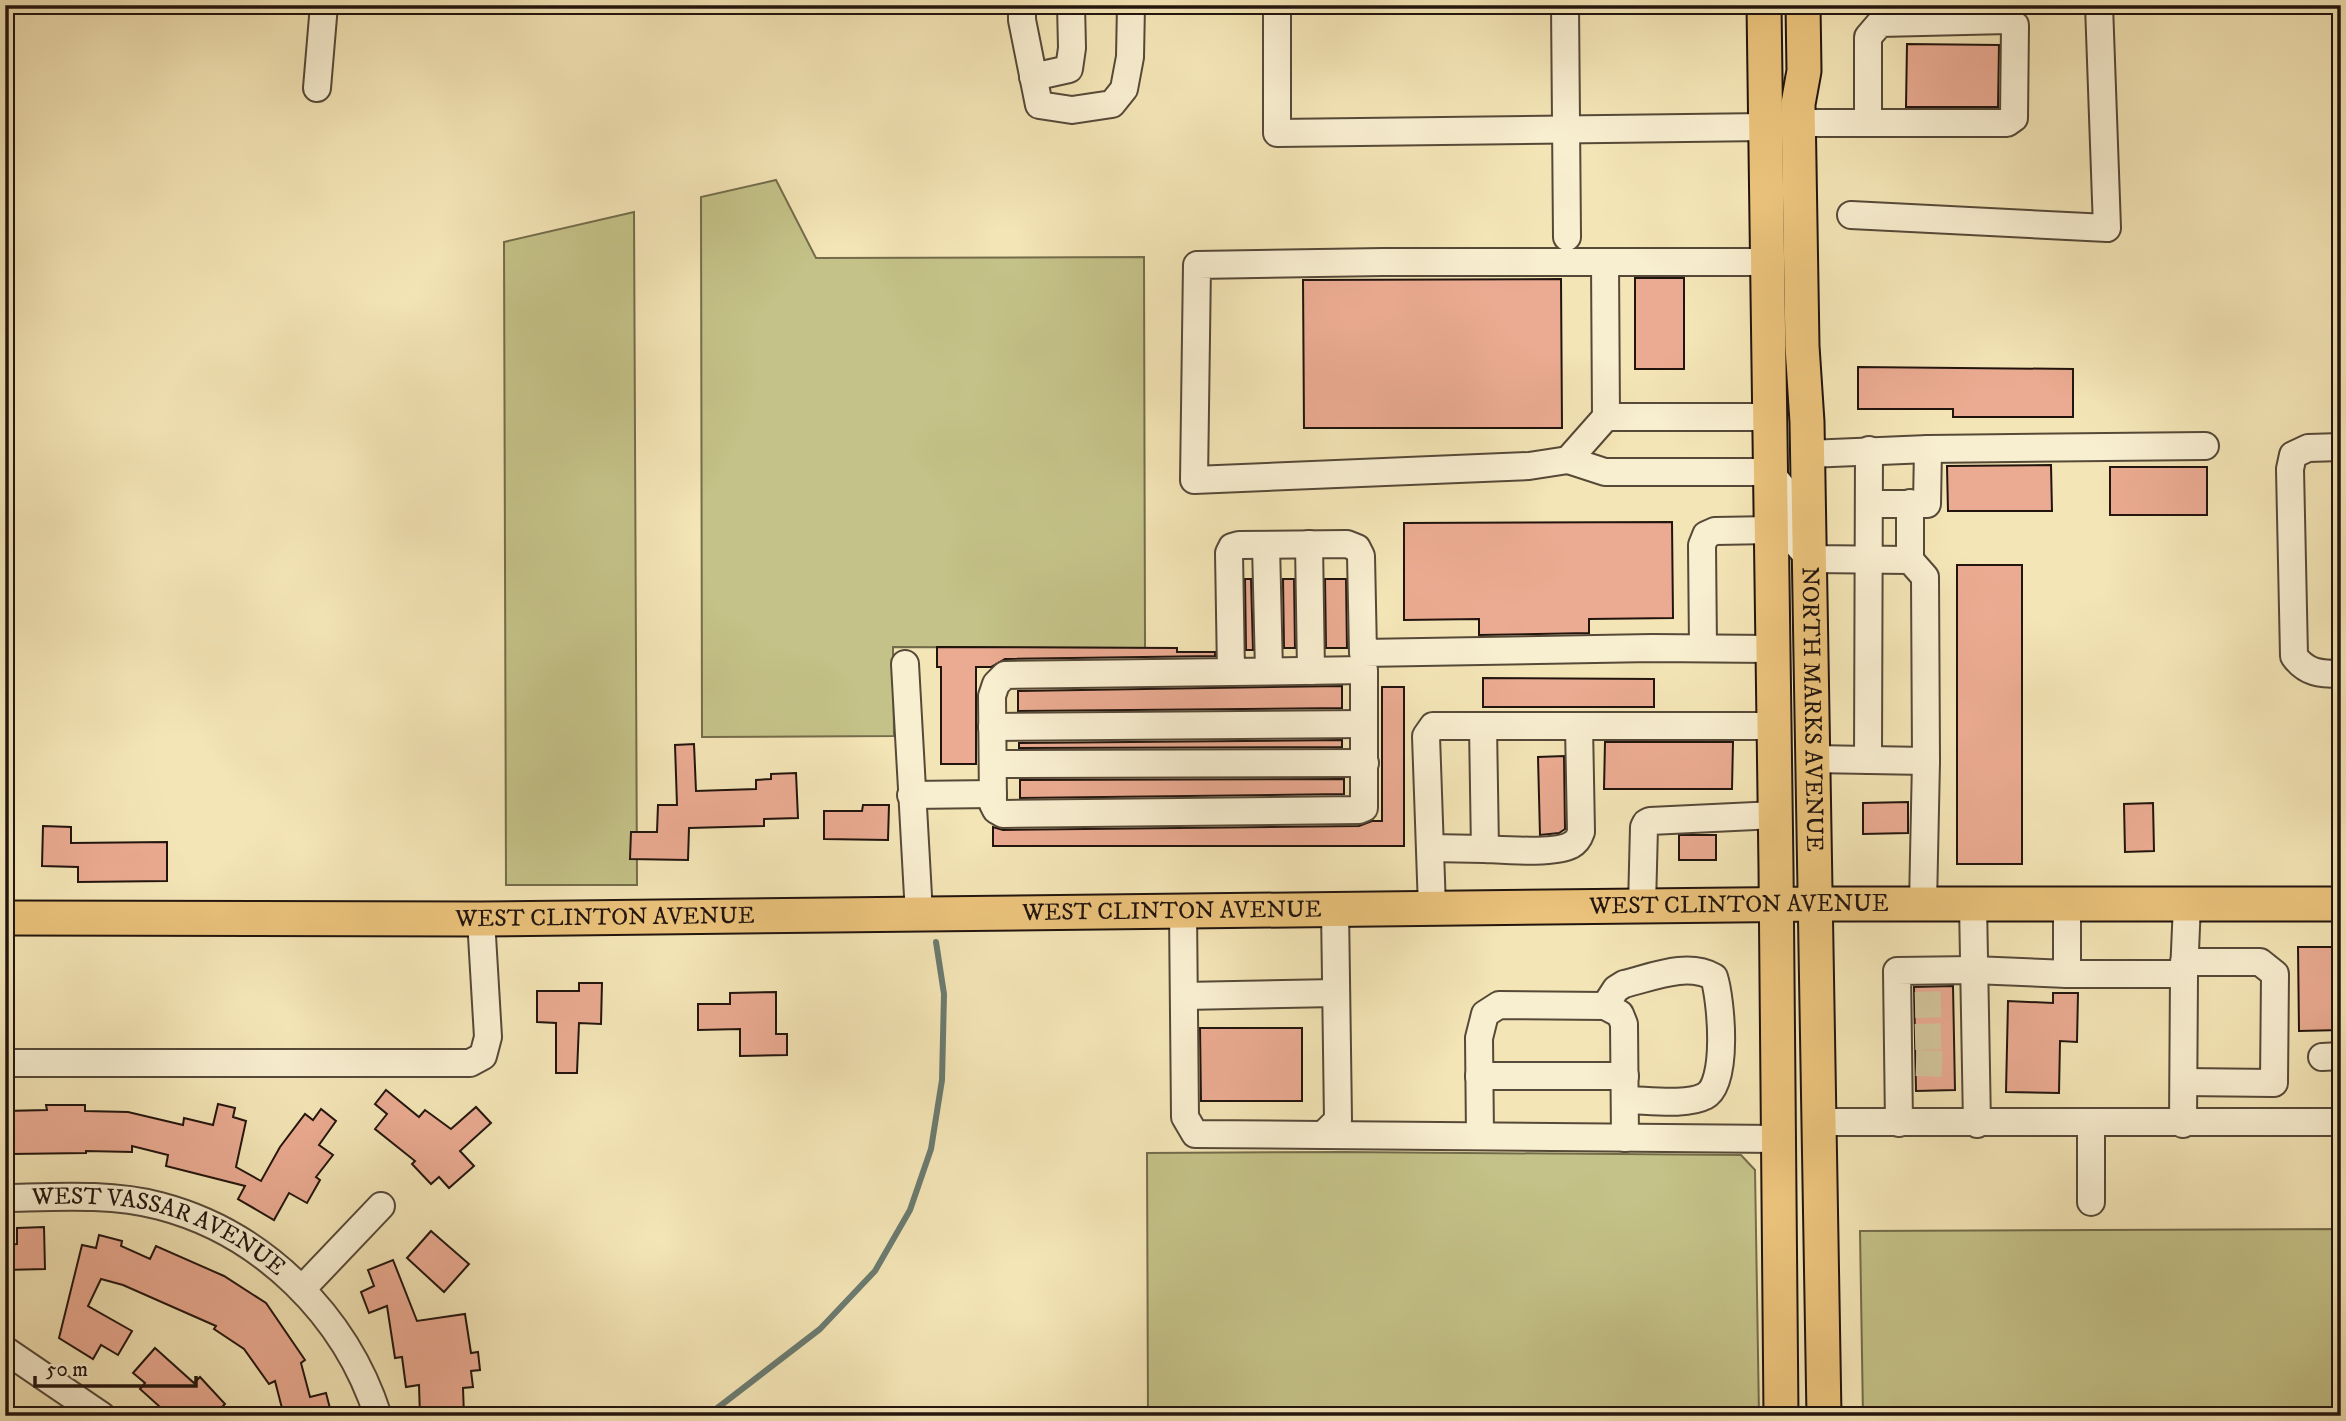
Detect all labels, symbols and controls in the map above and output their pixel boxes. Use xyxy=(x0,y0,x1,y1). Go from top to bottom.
street label: NORTH MARKS AVENUE xyxy=(1794,566,1829,852)
street label: WEST CLINTON AVENUE xyxy=(1588,889,1889,922)
street label: WEST CLINTON AVENUE xyxy=(1021,895,1322,928)
street label: WEST CLINTON AVENUE xyxy=(454,901,755,934)
street label: WEST VASSAR AVENUE xyxy=(31,1182,291,1283)
scale bar xyxy=(35,1344,196,1388)
text: 50 m xyxy=(46,1357,88,1383)

